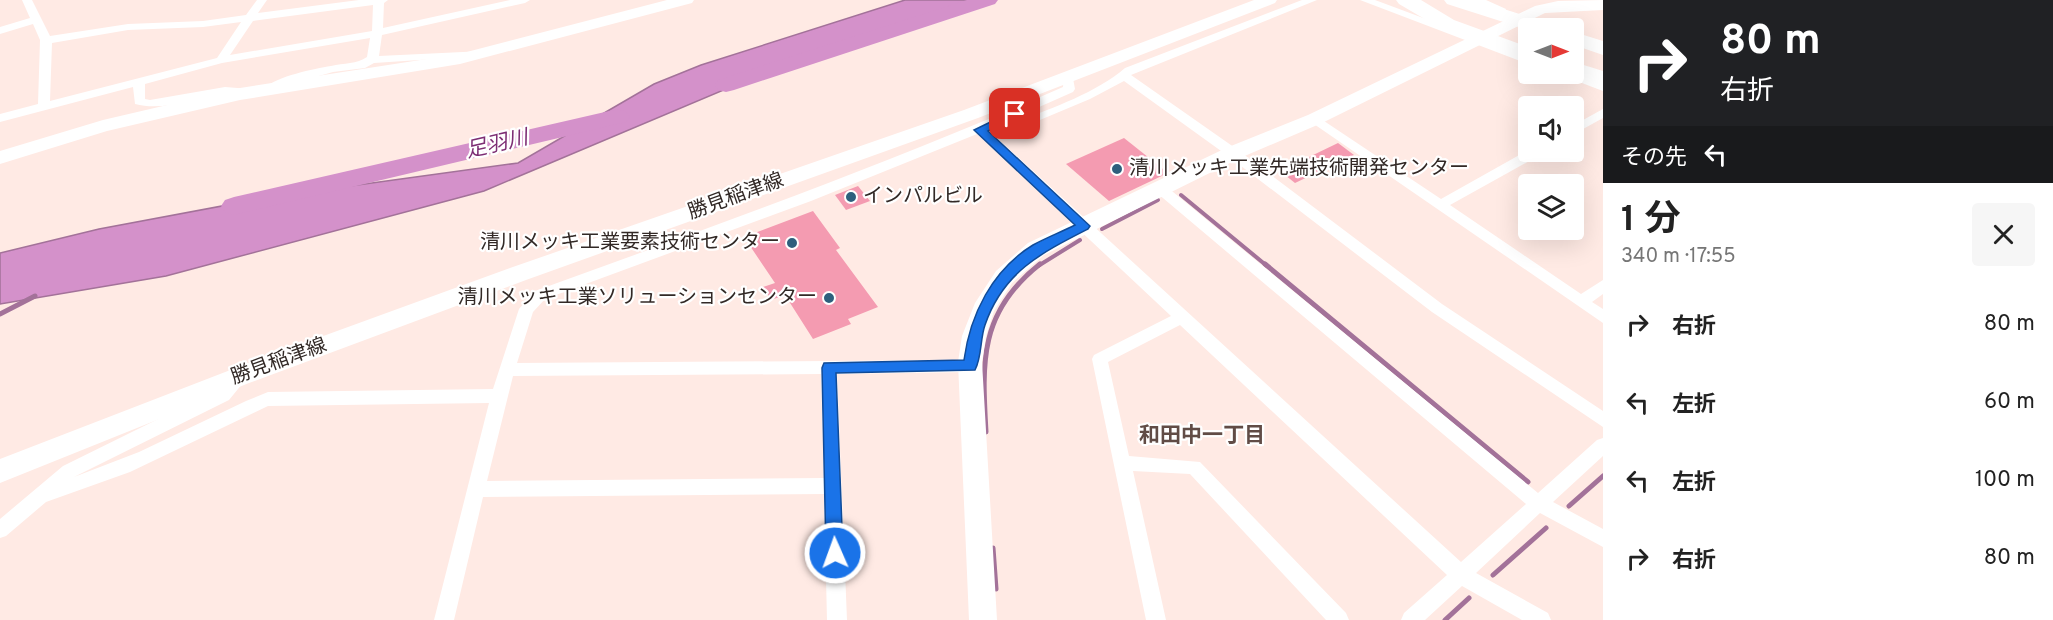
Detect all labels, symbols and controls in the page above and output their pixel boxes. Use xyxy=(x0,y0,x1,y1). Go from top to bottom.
text: 80 m xyxy=(1720,16,1821,69)
north arrow xyxy=(1518,18,1584,84)
map controls xyxy=(1518,18,1584,240)
icon: right xyxy=(1621,24,1699,102)
text: 右折 xyxy=(1720,75,1774,109)
pin xyxy=(989,88,1040,139)
button: sound xyxy=(1518,96,1584,162)
icon: arrive xyxy=(998,97,1031,130)
water label: 足羽川 xyxy=(463,124,533,165)
icon: left xyxy=(1699,138,1732,171)
text: その先 xyxy=(1621,145,1687,172)
place label: 清川メッキ工業先端技術開発センター xyxy=(1129,156,1469,182)
marker: 清川メッキ工業先端技術開発センター xyxy=(1110,162,1124,176)
street label: 勝見稲津線 xyxy=(685,168,787,226)
button: layers xyxy=(1518,174,1584,240)
place label: インパルビル xyxy=(863,184,983,210)
marker: インパルビル xyxy=(844,190,858,204)
text: 1 分 xyxy=(1621,198,1680,244)
button: close xyxy=(1972,203,2035,266)
place label: 清川メッキ工業要素技術センター xyxy=(480,230,780,256)
marker: 清川メッキ工業要素技術センター xyxy=(785,236,799,250)
text: 340 m · 17:55 xyxy=(1621,244,1736,270)
place label: 清川メッキ工業ソリューションセンター xyxy=(457,285,817,311)
marker: 清川メッキ工業ソリューションセンター xyxy=(822,291,836,305)
icon: right xyxy=(1621,308,1654,341)
text: 80 m xyxy=(1984,311,2035,338)
text: 右折 xyxy=(1672,314,1716,341)
street label: 勝見稲津線 xyxy=(228,333,330,391)
icon: left xyxy=(1621,386,1654,419)
text: 60 m xyxy=(1984,389,2035,416)
text: 左折 xyxy=(1672,392,1716,419)
district label: 和田中一丁目 xyxy=(1139,423,1265,450)
icon: left xyxy=(1621,464,1654,497)
text: 100 m xyxy=(1975,467,2035,494)
text: 左折 xyxy=(1672,470,1716,497)
position arrow xyxy=(803,521,867,585)
icon: right xyxy=(1621,542,1654,575)
text: 80 m xyxy=(1984,545,2035,572)
text: 右折 xyxy=(1672,548,1716,575)

